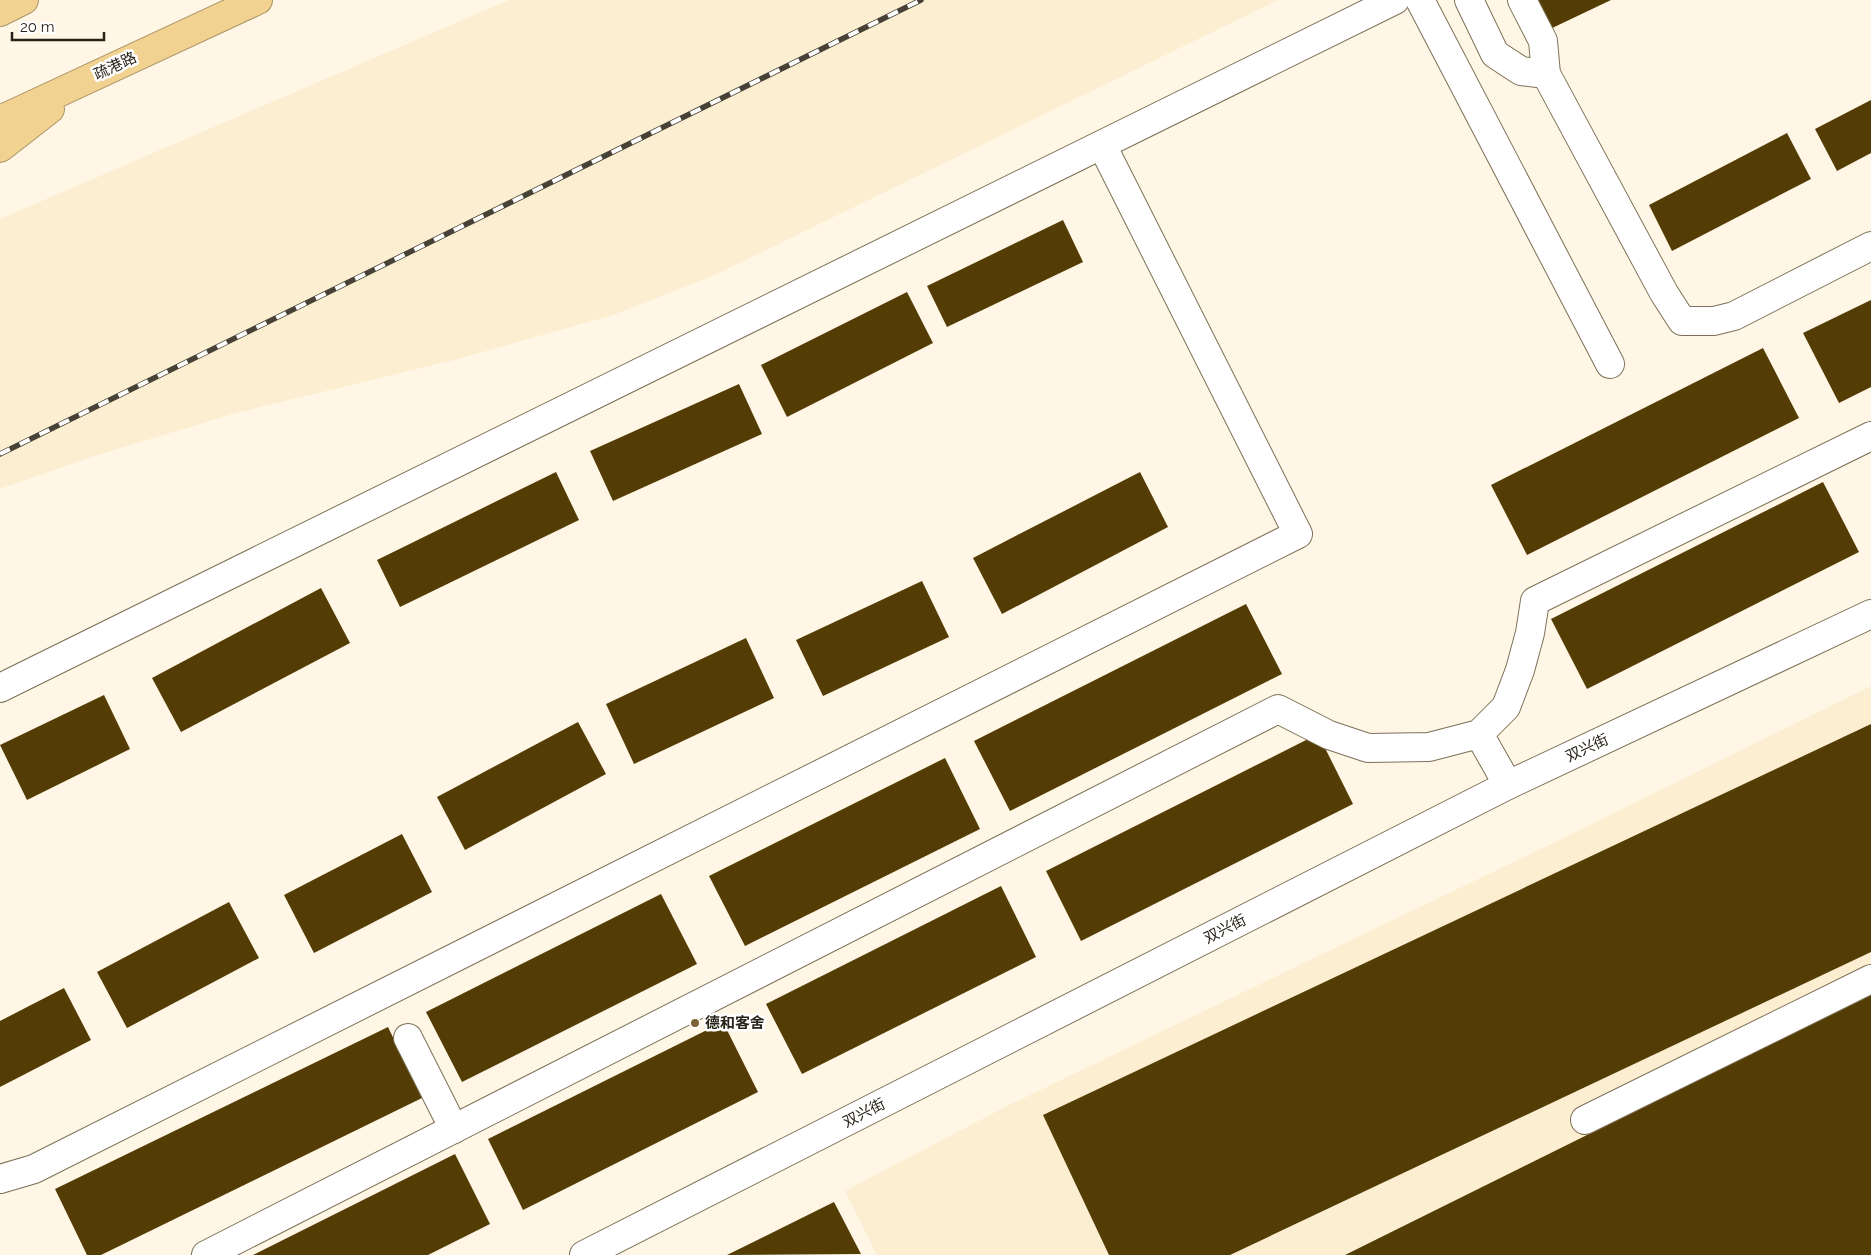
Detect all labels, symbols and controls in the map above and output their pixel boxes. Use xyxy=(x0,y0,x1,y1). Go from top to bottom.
scale bar xyxy=(12,10,105,42)
text: 20 m xyxy=(20,18,55,36)
street label: 疏港路 xyxy=(91,48,139,84)
street label: 双兴街 xyxy=(1563,730,1611,766)
street label: 双兴街 xyxy=(1201,911,1249,947)
place label: 德和客舍 xyxy=(705,1014,765,1032)
marker: 德和客舍 xyxy=(689,1017,701,1029)
street label: 双兴街 xyxy=(840,1095,888,1131)

